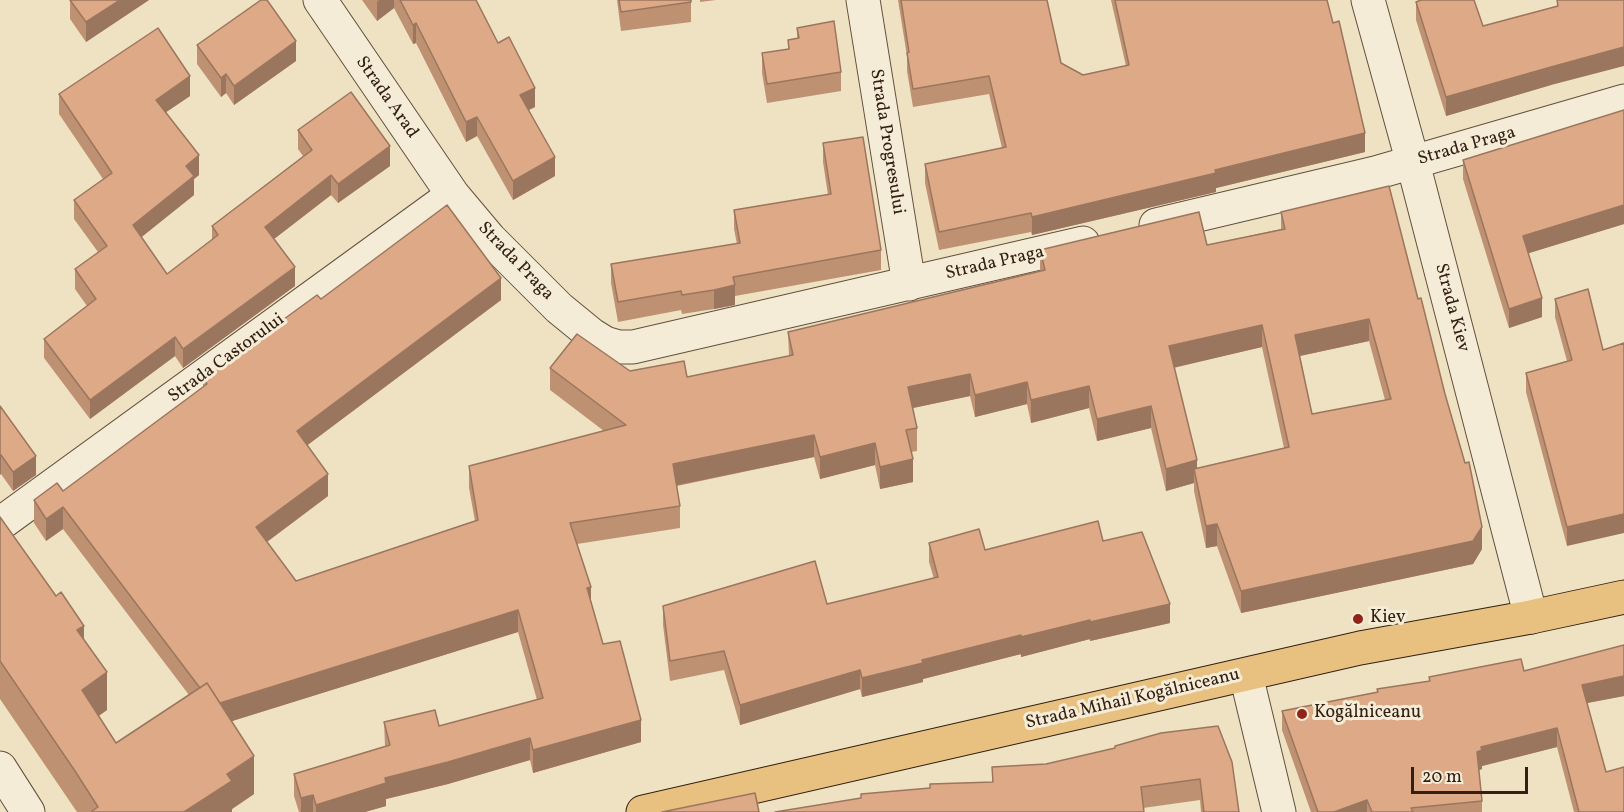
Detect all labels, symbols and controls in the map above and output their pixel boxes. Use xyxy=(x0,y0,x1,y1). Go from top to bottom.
street label: Strada Arad xyxy=(350,53,422,143)
street label: Strada Progresului xyxy=(864,68,908,216)
street label: Strada Praga xyxy=(1416,123,1518,171)
street label: Strada Praga xyxy=(472,218,558,306)
street label: Strada Praga xyxy=(944,242,1046,286)
street label: Strada Kiev xyxy=(1429,261,1473,355)
street label: Strada Castorului xyxy=(165,310,289,408)
place label: Kiev xyxy=(1370,608,1405,630)
marker: Kiev xyxy=(1351,612,1365,626)
street label: Strada Mihail Kogălniceanu xyxy=(1024,665,1242,735)
place label: Kogălniceanu xyxy=(1314,703,1421,725)
marker: Kogălniceanu xyxy=(1295,707,1309,721)
scale bar xyxy=(1414,755,1531,793)
text: 20 m xyxy=(1422,765,1462,790)

